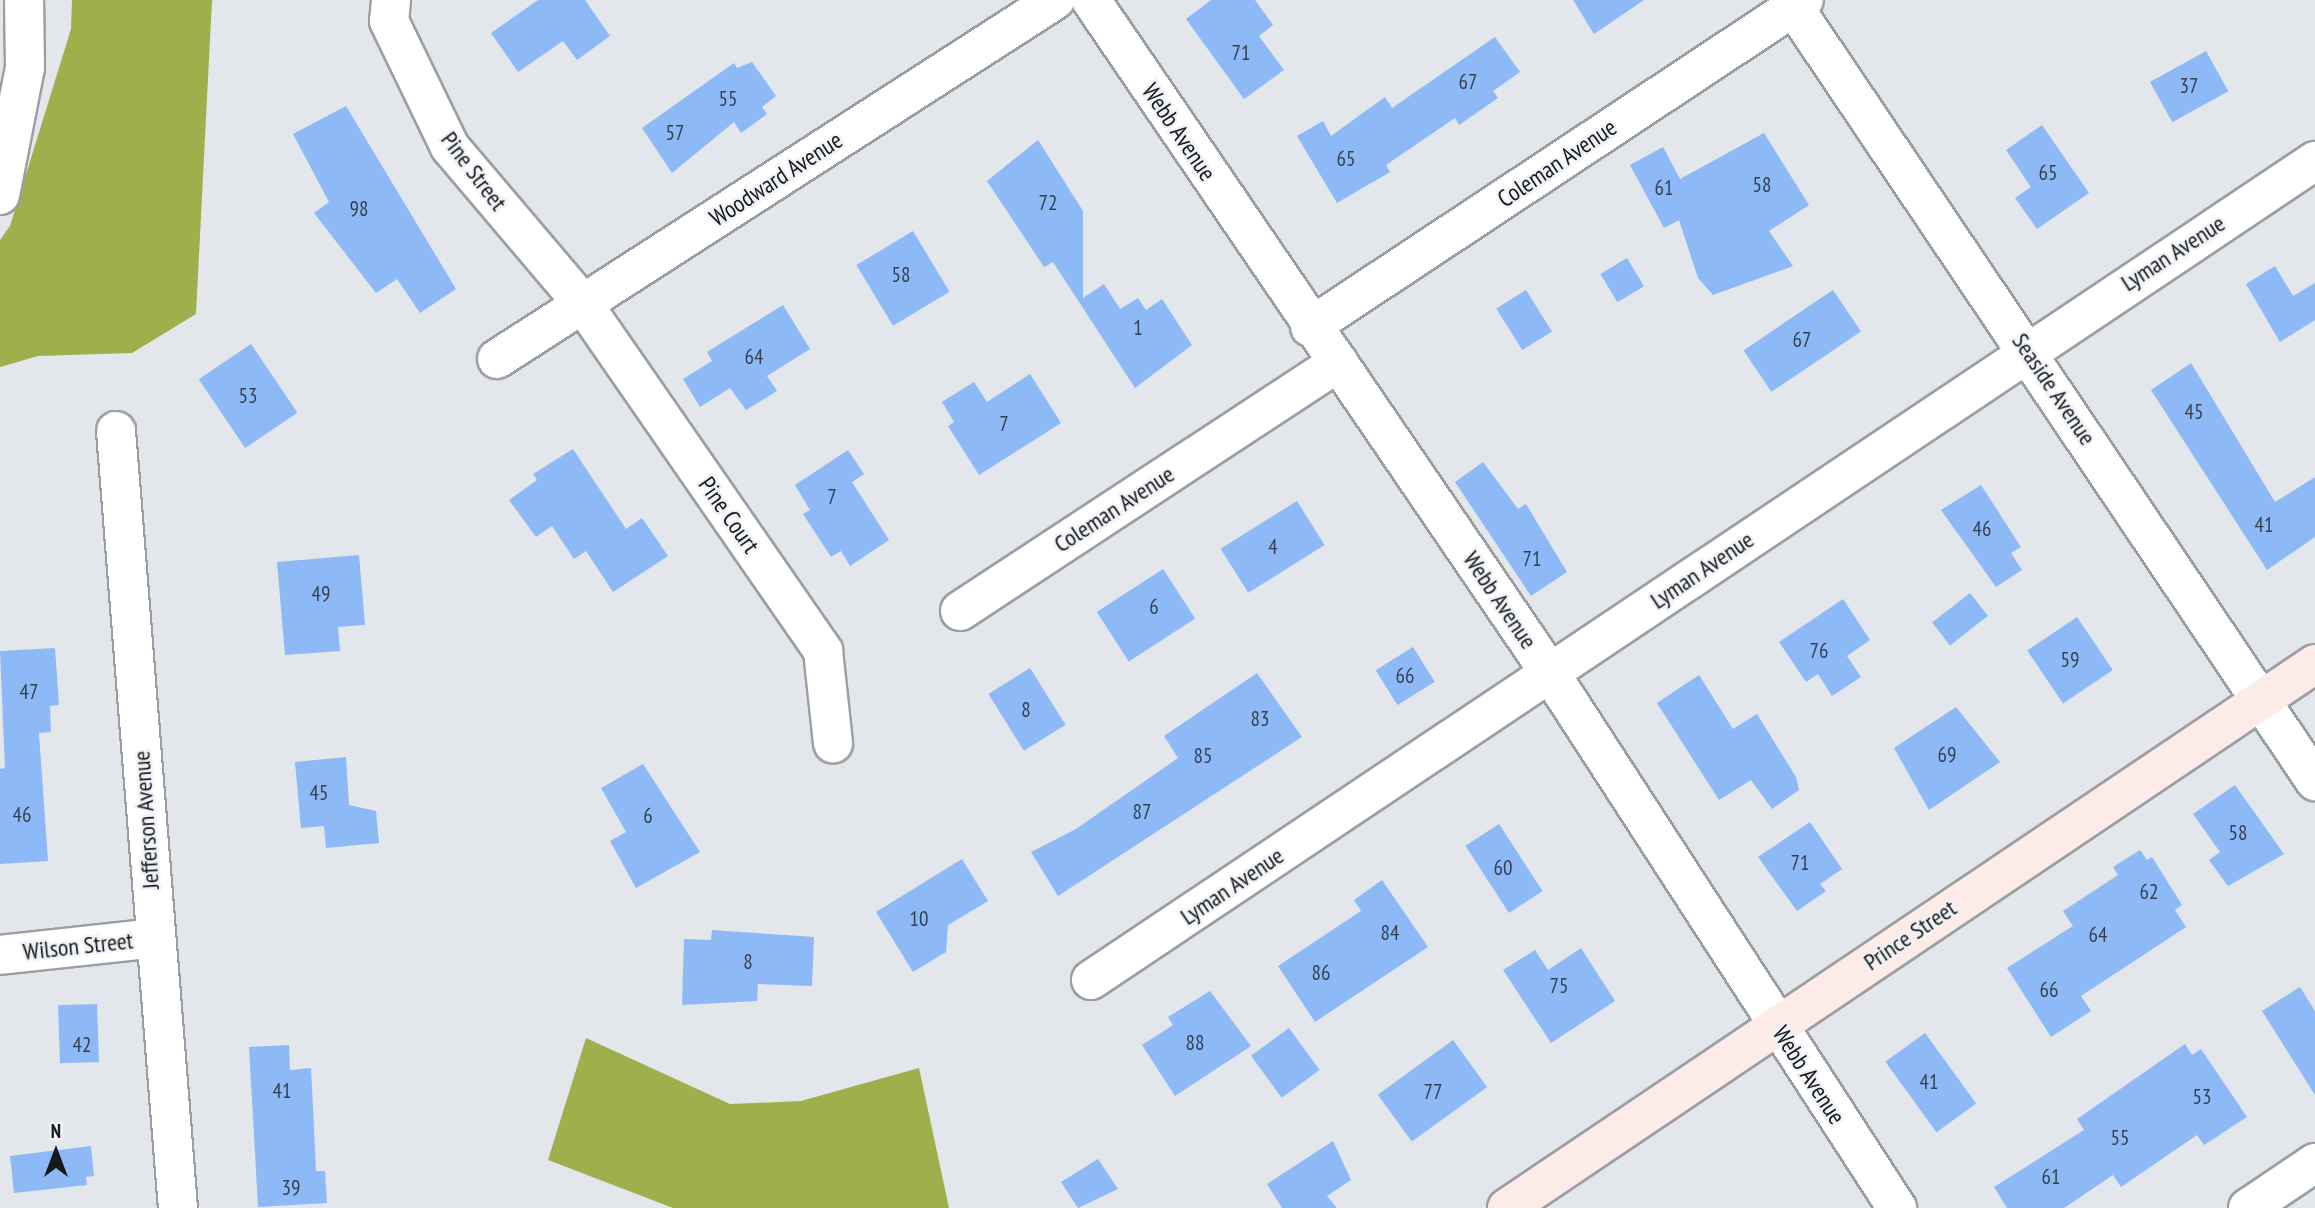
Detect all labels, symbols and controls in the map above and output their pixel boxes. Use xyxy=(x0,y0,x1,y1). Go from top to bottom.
house number: 71 xyxy=(1232,40,1250,66)
house number: 67 xyxy=(1459,69,1477,95)
house number: 37 xyxy=(2180,73,2198,99)
street label: Webb Avenue xyxy=(1136,78,1222,186)
house number: 55 xyxy=(719,86,737,112)
street label: Coleman Avenue xyxy=(1492,113,1622,213)
house number: 57 xyxy=(666,120,684,146)
street label: Woodward Avenue xyxy=(704,125,848,233)
street label: Pine Street xyxy=(435,126,513,216)
house number: 65 xyxy=(1337,146,1355,172)
house number: 65 xyxy=(2039,160,2057,186)
house number: 58 xyxy=(1753,172,1771,198)
house number: 61 xyxy=(1655,175,1673,201)
house number: 72 xyxy=(1039,190,1057,216)
house number: 98 xyxy=(350,196,368,222)
street label: Lyman Avenue xyxy=(2115,209,2231,297)
house number: 58 xyxy=(892,262,910,288)
house number: 1 xyxy=(1133,315,1143,341)
house number: 67 xyxy=(1793,327,1811,353)
street label: Seaside Avenue xyxy=(2006,327,2102,451)
house number: 64 xyxy=(745,344,763,370)
house number: 53 xyxy=(239,383,257,409)
house number: 45 xyxy=(2185,399,2203,425)
house number: 7 xyxy=(999,411,1009,437)
street label: Coleman Avenue xyxy=(1048,459,1180,559)
street label: Pine Court xyxy=(692,471,766,559)
house number: 7 xyxy=(827,484,837,510)
house number: 41 xyxy=(2255,512,2273,538)
house number: 46 xyxy=(1973,516,1991,542)
street label: Lyman Avenue xyxy=(1645,525,1759,615)
house number: 4 xyxy=(1268,534,1278,560)
street label: Webb Avenue xyxy=(1457,546,1543,654)
house number: 71 xyxy=(1523,546,1541,572)
house number: 49 xyxy=(312,581,330,607)
house number: 6 xyxy=(1149,594,1159,620)
house number: 76 xyxy=(1810,638,1828,664)
house number: 59 xyxy=(2061,647,2079,673)
house number: 66 xyxy=(1396,663,1414,689)
house number: 47 xyxy=(20,679,38,705)
house number: 8 xyxy=(1021,697,1031,723)
house number: 83 xyxy=(1251,706,1269,732)
house number: 69 xyxy=(1938,742,1956,768)
house number: 85 xyxy=(1194,743,1212,769)
street label: Jefferson Avenue xyxy=(127,750,165,890)
house number: 45 xyxy=(310,780,328,806)
house number: 87 xyxy=(1133,799,1151,825)
house number: 46 xyxy=(13,802,31,828)
house number: 6 xyxy=(643,803,653,829)
house number: 58 xyxy=(2229,820,2247,846)
street label: Lyman Avenue xyxy=(1175,841,1289,931)
house number: 71 xyxy=(1791,850,1809,876)
house number: 60 xyxy=(1494,855,1512,881)
house number: 62 xyxy=(2140,879,2158,905)
street label: Prince Street xyxy=(1858,894,1962,976)
house number: 10 xyxy=(910,906,928,932)
house number: 84 xyxy=(1381,920,1399,946)
house number: 64 xyxy=(2089,922,2107,948)
street label: Wilson Street xyxy=(21,926,135,966)
house number: 8 xyxy=(743,949,753,975)
house number: 86 xyxy=(1312,960,1330,986)
house number: 75 xyxy=(1550,973,1568,999)
house number: 66 xyxy=(2040,977,2058,1003)
street label: Webb Avenue xyxy=(1766,1020,1852,1130)
house number: 88 xyxy=(1186,1030,1204,1056)
house number: 42 xyxy=(73,1032,91,1058)
house number: 41 xyxy=(1920,1069,1938,1095)
house number: 41 xyxy=(273,1078,291,1104)
house number: 77 xyxy=(1424,1079,1442,1105)
house number: 53 xyxy=(2193,1084,2211,1110)
north arrow xyxy=(21,1117,91,1187)
text: N xyxy=(51,1119,61,1143)
house number: 55 xyxy=(2111,1125,2129,1151)
house number: 61 xyxy=(2042,1164,2060,1190)
house number: 39 xyxy=(282,1175,300,1201)

